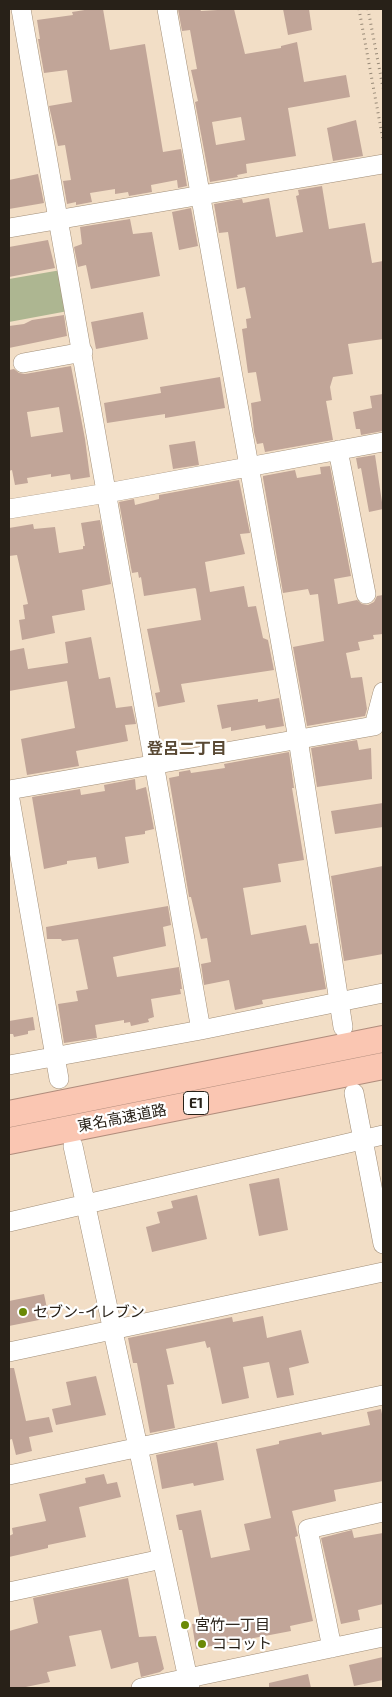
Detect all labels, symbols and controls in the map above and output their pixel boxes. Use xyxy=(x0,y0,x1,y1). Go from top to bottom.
district label: 登呂二丁目 xyxy=(147,739,227,759)
road number: E1 xyxy=(184,1092,208,1114)
street label: 東名高速道路 xyxy=(76,1101,168,1135)
place label: セブン-イレブン xyxy=(33,1303,145,1321)
marker: セブン-イレブン xyxy=(17,1306,29,1318)
place label: 宮竹一丁目 xyxy=(195,1616,270,1634)
marker: 宮竹一丁目 xyxy=(179,1619,191,1631)
place label: ココット xyxy=(212,1635,272,1653)
marker: ココット xyxy=(196,1638,208,1650)

